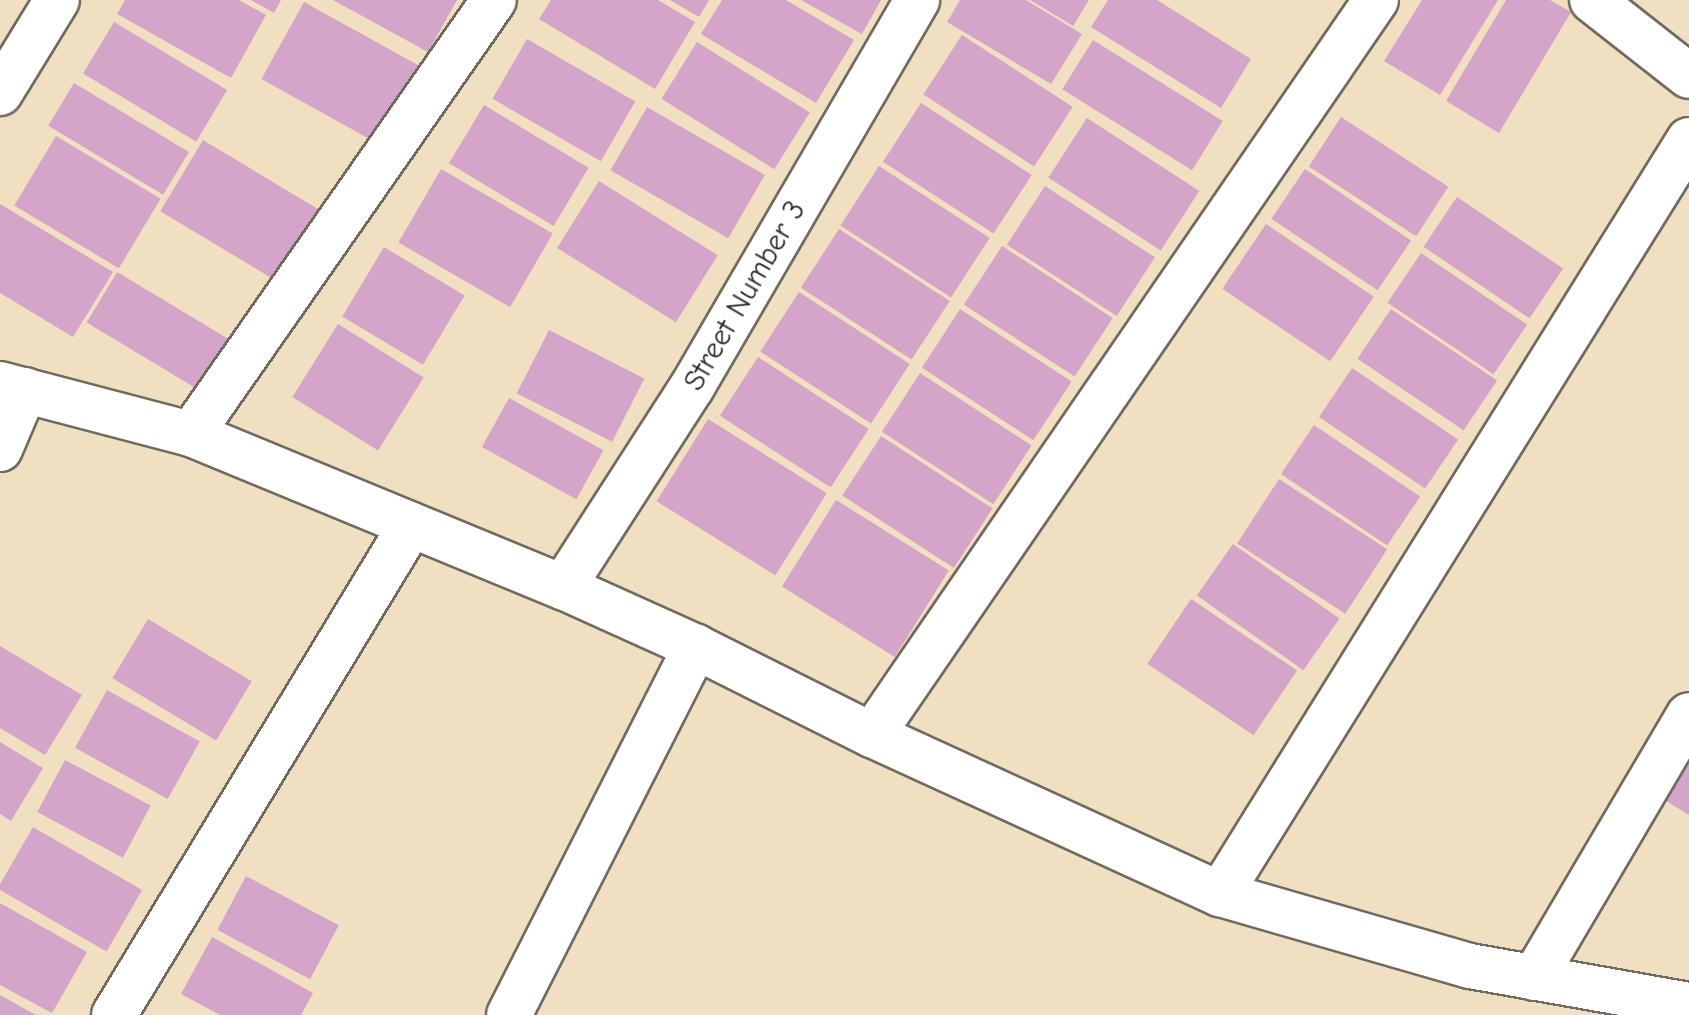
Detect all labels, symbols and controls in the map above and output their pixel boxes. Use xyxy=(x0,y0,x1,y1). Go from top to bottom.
street label: Street Number 3 xyxy=(676,195,814,397)

